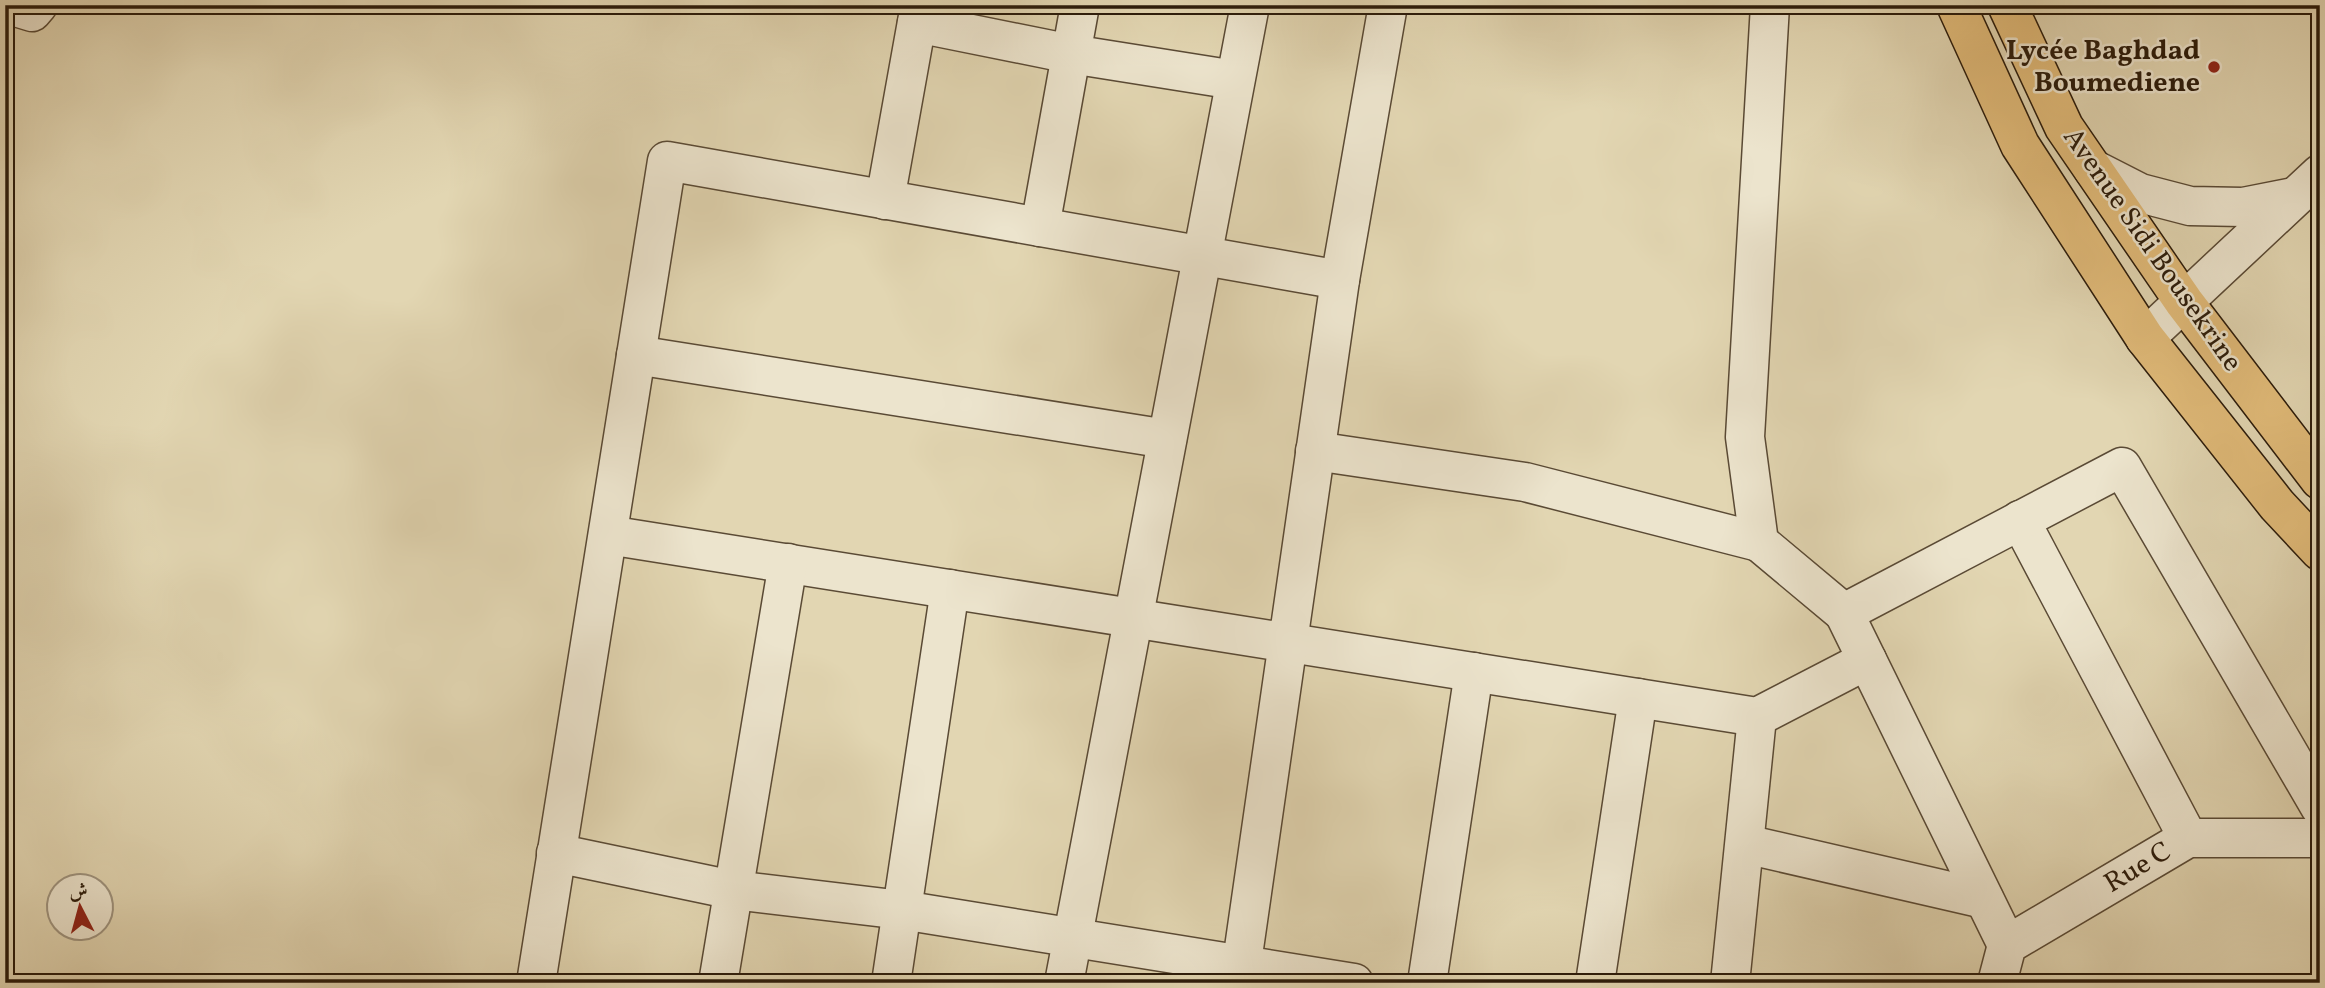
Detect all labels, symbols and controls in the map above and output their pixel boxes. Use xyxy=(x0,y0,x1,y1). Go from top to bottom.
place label: Lycée Baghdad Boumediene xyxy=(2006,32,2200,103)
marker: Lycée Baghdad Boumediene xyxy=(2206,59,2222,75)
street label: Avenue Sidi Bousekrine xyxy=(2053,120,2251,380)
street label: Rue C xyxy=(2097,833,2179,903)
north arrow xyxy=(46,872,116,942)
text: ش xyxy=(68,878,89,906)

